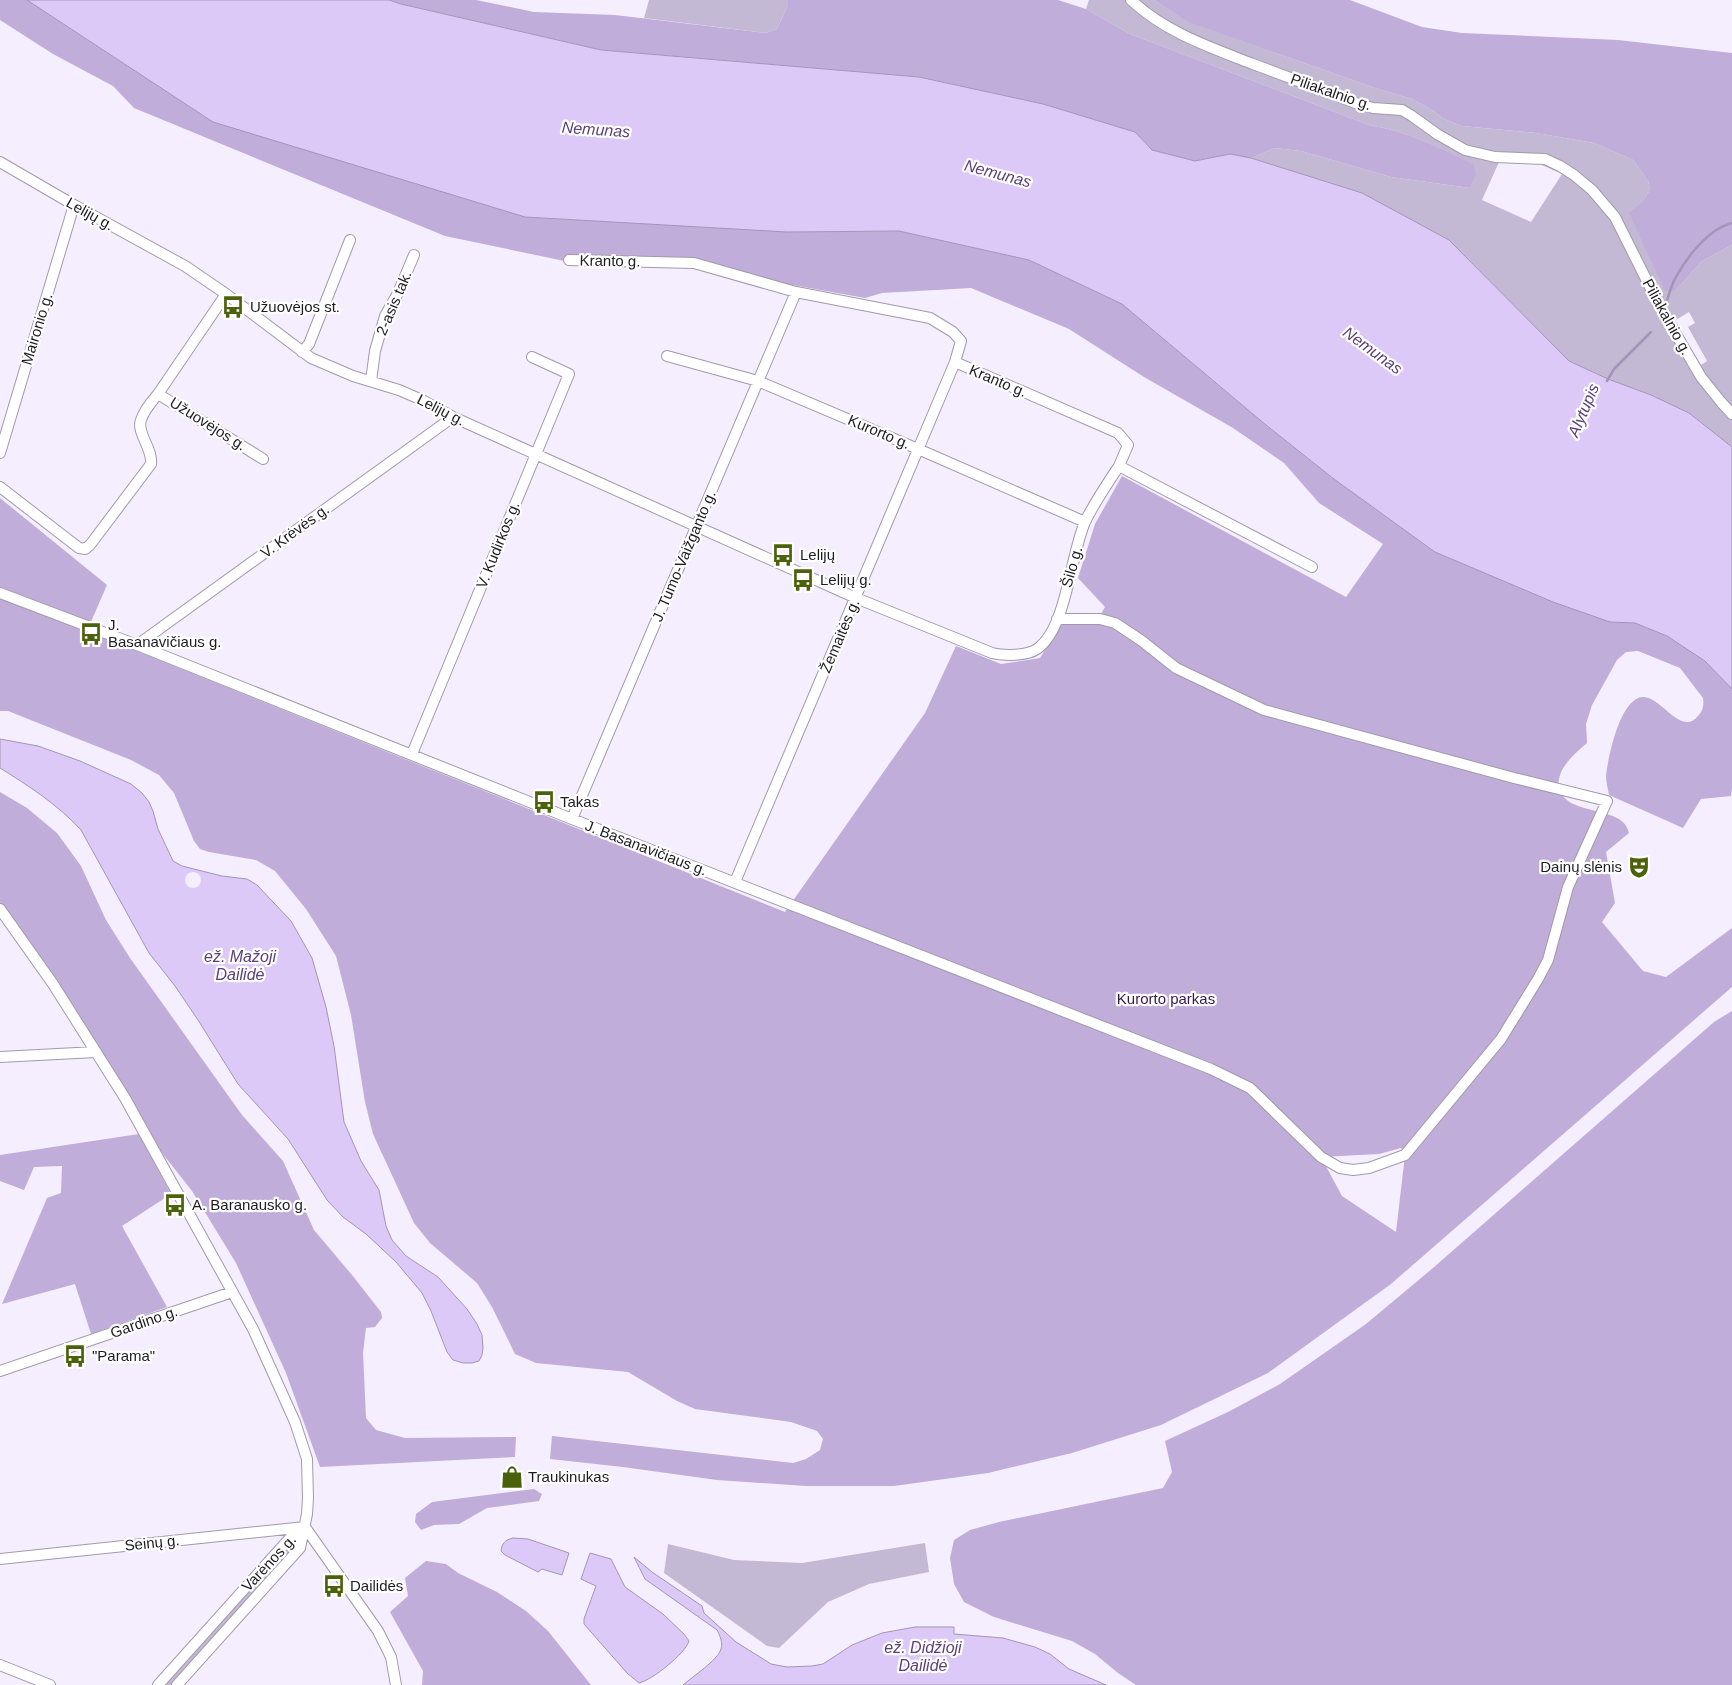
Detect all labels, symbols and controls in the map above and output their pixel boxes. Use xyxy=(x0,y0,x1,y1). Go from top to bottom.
street label: Piliakalnio g. xyxy=(1289,70,1374,113)
water label: Nemunas xyxy=(561,119,631,140)
water label: Nemunas xyxy=(963,156,1033,191)
street label: Lelijų g. xyxy=(64,194,117,234)
street label: Kranto g. xyxy=(579,251,641,270)
street label: 2-asis tak. xyxy=(372,268,415,338)
street label: Piliakalnio g. xyxy=(1640,276,1695,358)
street label: Maironio g. xyxy=(18,291,55,367)
bus stop icon: Užuovėjos st. xyxy=(220,294,246,320)
place label: Užuovėjos st. xyxy=(250,298,340,315)
water label: Nemunas xyxy=(1340,323,1405,377)
street label: Kranto g. xyxy=(967,361,1030,400)
water label: Alytupis xyxy=(1564,381,1602,440)
street label: Lelijų g. xyxy=(414,390,468,429)
street label: Užuovėjos g. xyxy=(167,393,250,454)
street label: Kurorto g. xyxy=(846,411,913,452)
street label: J. Tumo-Vaižganto g. xyxy=(648,488,719,624)
street label: V. Kudirkos g. xyxy=(472,499,523,591)
street label: V. Krėvės g. xyxy=(257,500,332,561)
bus stop icon: Lelijų xyxy=(770,542,796,568)
street label: Šilo g. xyxy=(1058,544,1085,589)
place label: Lelijų xyxy=(800,546,835,563)
bus stop icon: Lelijų g. xyxy=(790,567,816,593)
place label: Lelijų g. xyxy=(820,571,872,588)
street label: Žemaitės g. xyxy=(816,596,863,675)
place label: J. Basanavičiaus g. xyxy=(108,616,221,650)
bus stop icon: J. Basanavičiaus g. xyxy=(78,621,104,647)
bus stop icon: Takas xyxy=(531,789,557,815)
place label: Takas xyxy=(560,793,599,810)
street label: J. Basanavičiaus g. xyxy=(583,816,710,879)
theatre icon: Dainų slėnis xyxy=(1626,854,1652,880)
place label: Dainų slėnis xyxy=(1540,858,1622,875)
water label: ež. Mažoji Dailidė xyxy=(204,948,276,983)
park label: Kurorto parkas xyxy=(1117,990,1215,1007)
bus stop icon: A. Baranausko g. xyxy=(162,1192,188,1218)
place label: A. Baranausko g. xyxy=(192,1196,307,1213)
street label: Gardino g. xyxy=(108,1302,180,1341)
bus stop icon: "Parama" xyxy=(62,1343,88,1369)
place label: "Parama" xyxy=(92,1347,155,1364)
shop icon: Traukinukas xyxy=(499,1464,525,1490)
place label: Traukinukas xyxy=(528,1468,609,1485)
street label: Seinų g. xyxy=(124,1531,180,1554)
street label: Varėnos g. xyxy=(238,1531,299,1595)
bus stop icon: Dailidės xyxy=(321,1573,347,1599)
place label: Dailidės xyxy=(350,1577,403,1594)
water label: ež. Didžioji Dailidė xyxy=(884,1639,962,1674)

